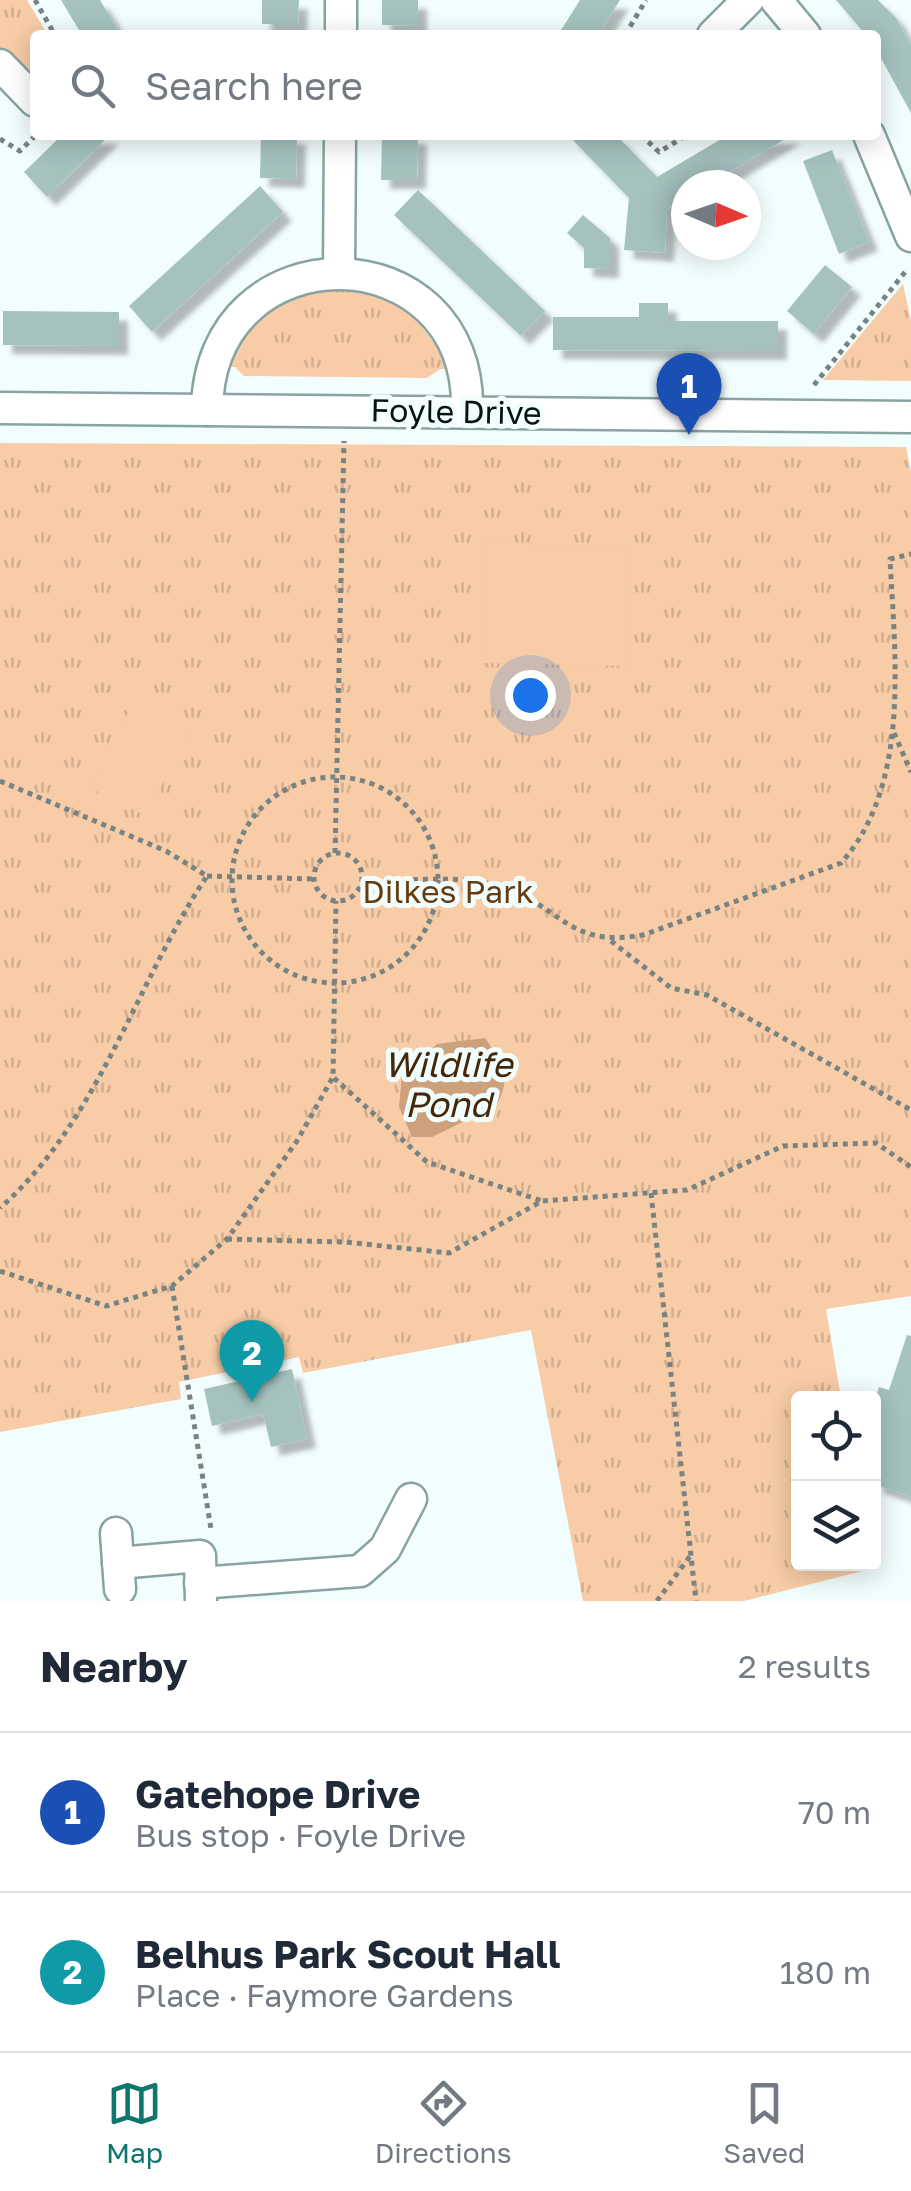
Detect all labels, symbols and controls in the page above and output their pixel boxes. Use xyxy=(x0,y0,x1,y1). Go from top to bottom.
search box xyxy=(30,30,881,140)
icon: search xyxy=(65,58,120,113)
text: Search here xyxy=(145,63,363,108)
north arrow xyxy=(671,170,761,260)
pin: 1 xyxy=(656,352,722,435)
street label: Foyle Drive xyxy=(370,391,542,431)
your location xyxy=(505,670,556,721)
park label: Dilkes Park xyxy=(362,872,534,910)
water label: Wildlife Pond xyxy=(384,1043,515,1125)
pin: 2 xyxy=(220,1320,284,1402)
map controls xyxy=(791,1391,881,1571)
button: locate xyxy=(791,1391,881,1481)
button: layers xyxy=(791,1481,881,1571)
text: Nearby xyxy=(40,1641,188,1691)
text: 2 results xyxy=(738,1647,871,1685)
text: Gatehope Drive xyxy=(135,1771,421,1816)
text: 1 xyxy=(64,1793,81,1831)
text: 70 m xyxy=(798,1793,871,1831)
text: Bus stop · Foyle Drive xyxy=(135,1816,466,1854)
text: Belhus Park Scout Hall xyxy=(135,1931,560,1976)
text: 2 xyxy=(63,1953,82,1991)
text: 180 m xyxy=(780,1953,871,1991)
text: Place · Faymore Gardens xyxy=(135,1976,514,2014)
tab: Map xyxy=(106,2076,163,2169)
tab: Directions xyxy=(375,2076,512,2169)
tab: Saved xyxy=(723,2076,805,2169)

